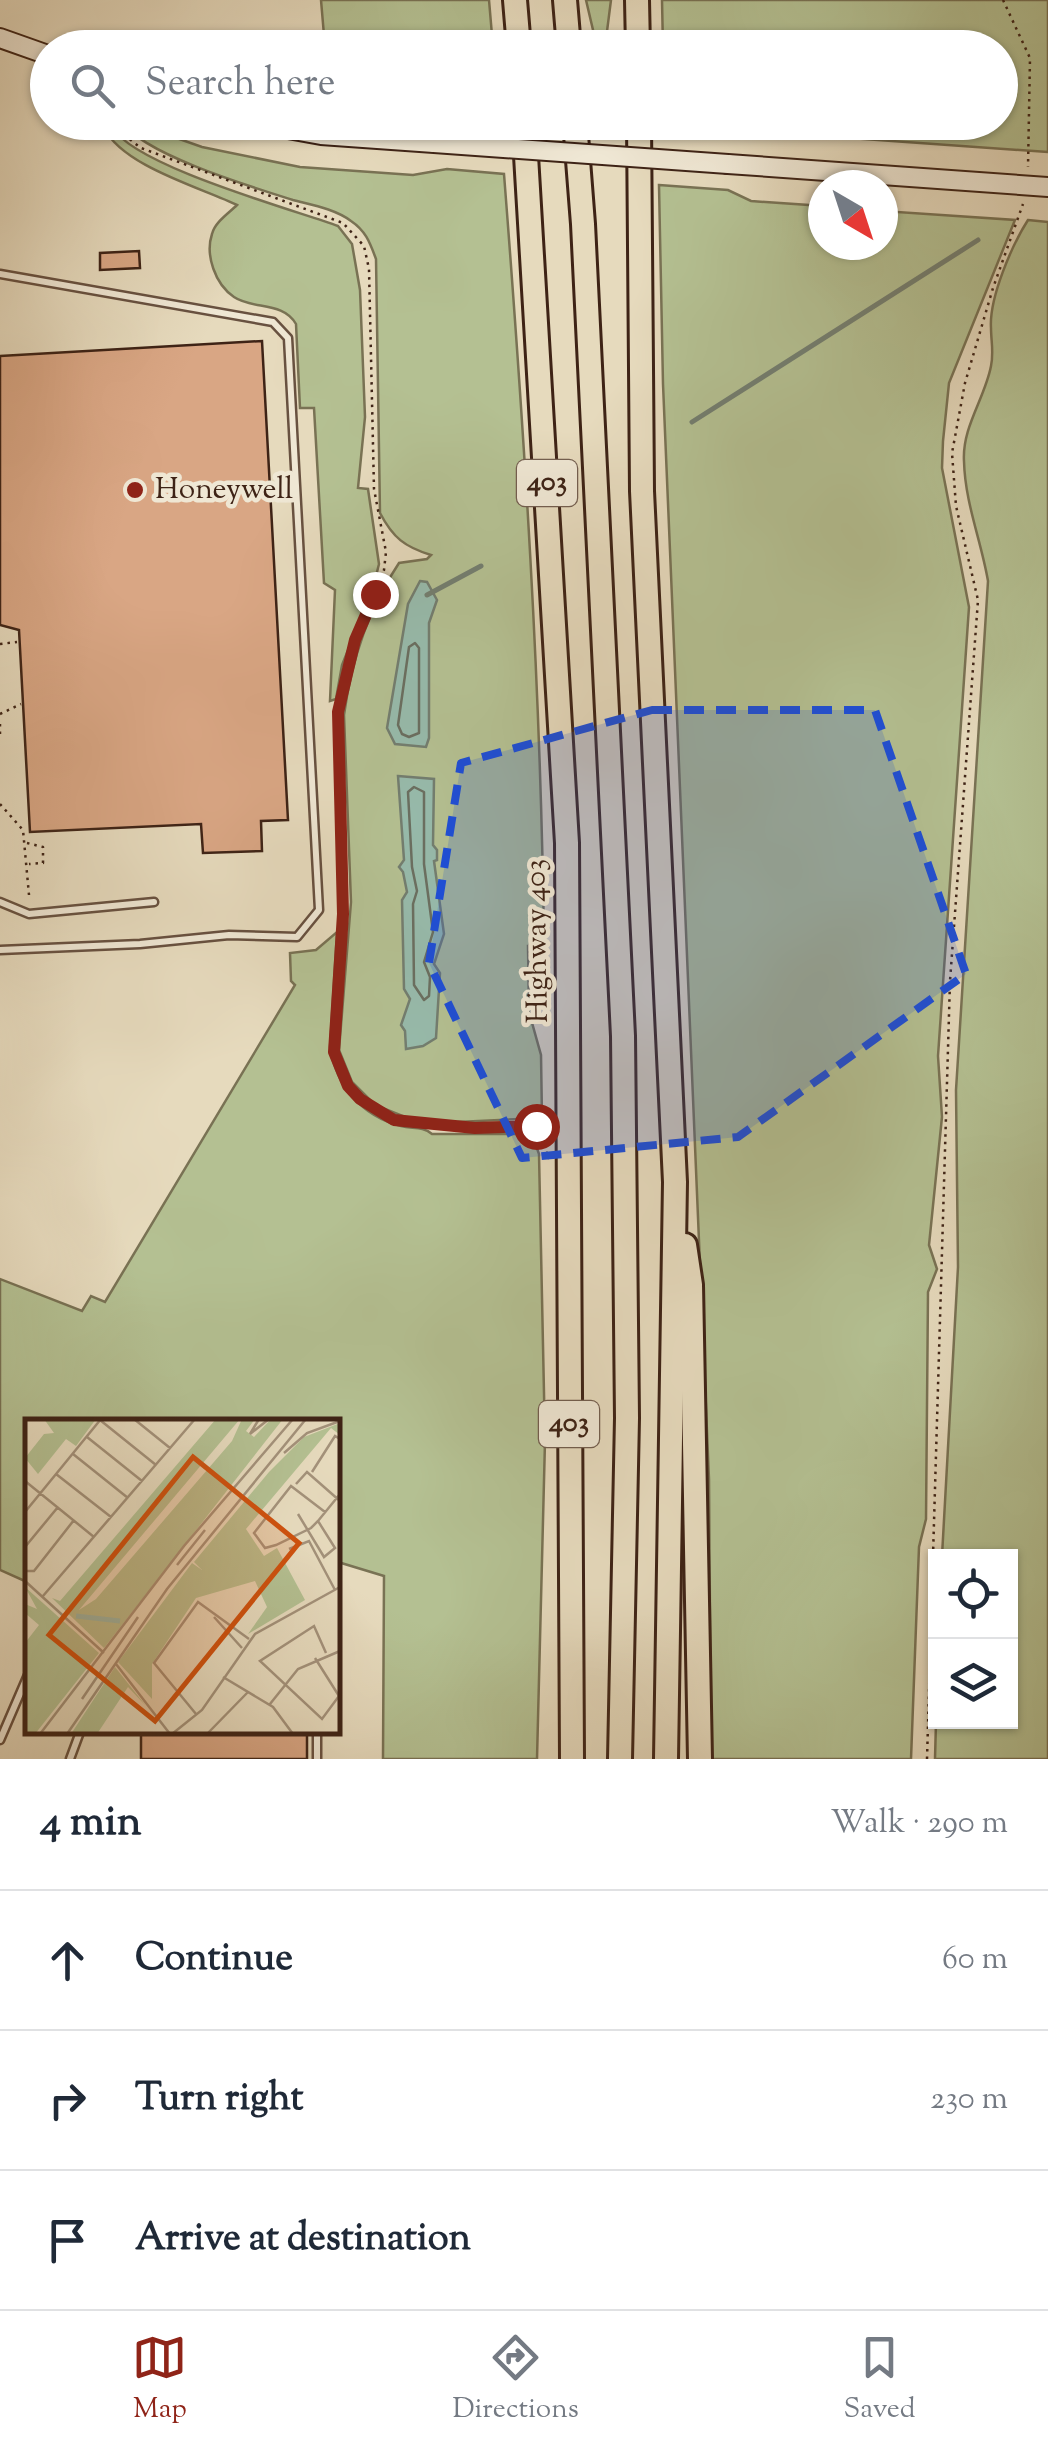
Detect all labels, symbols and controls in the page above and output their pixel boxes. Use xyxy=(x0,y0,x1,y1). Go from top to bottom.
search box xyxy=(30,30,1018,140)
icon: search xyxy=(65,58,120,113)
text: Search here xyxy=(145,58,336,112)
north arrow xyxy=(808,170,898,260)
road number: 403 xyxy=(517,460,577,506)
place label: Honeywell xyxy=(155,469,293,512)
marker: Honeywell xyxy=(124,479,146,501)
route end xyxy=(353,572,399,618)
street label: Highway 403 xyxy=(515,859,561,1023)
route start xyxy=(514,1104,560,1150)
road number: 403 xyxy=(539,1401,599,1447)
inset map xyxy=(25,1419,340,1734)
map controls xyxy=(928,1549,1018,1729)
button: locate xyxy=(928,1549,1018,1639)
button: layers xyxy=(928,1639,1018,1729)
text: 4 min xyxy=(40,1794,142,1854)
text: Walk · 290 m xyxy=(830,1801,1008,1847)
icon: ahead xyxy=(40,1933,95,1988)
text: Continue xyxy=(135,1933,293,1987)
text: 60 m xyxy=(942,1937,1008,1983)
icon: right xyxy=(40,2073,95,2128)
text: Turn right xyxy=(135,2073,303,2127)
text: 230 m xyxy=(930,2077,1008,2123)
icon: arrive xyxy=(40,2213,95,2268)
text: Arrive at destination xyxy=(135,2213,471,2267)
tab: Map xyxy=(132,2330,187,2430)
tab: Directions xyxy=(452,2330,579,2430)
tab: Saved xyxy=(844,2330,916,2430)

